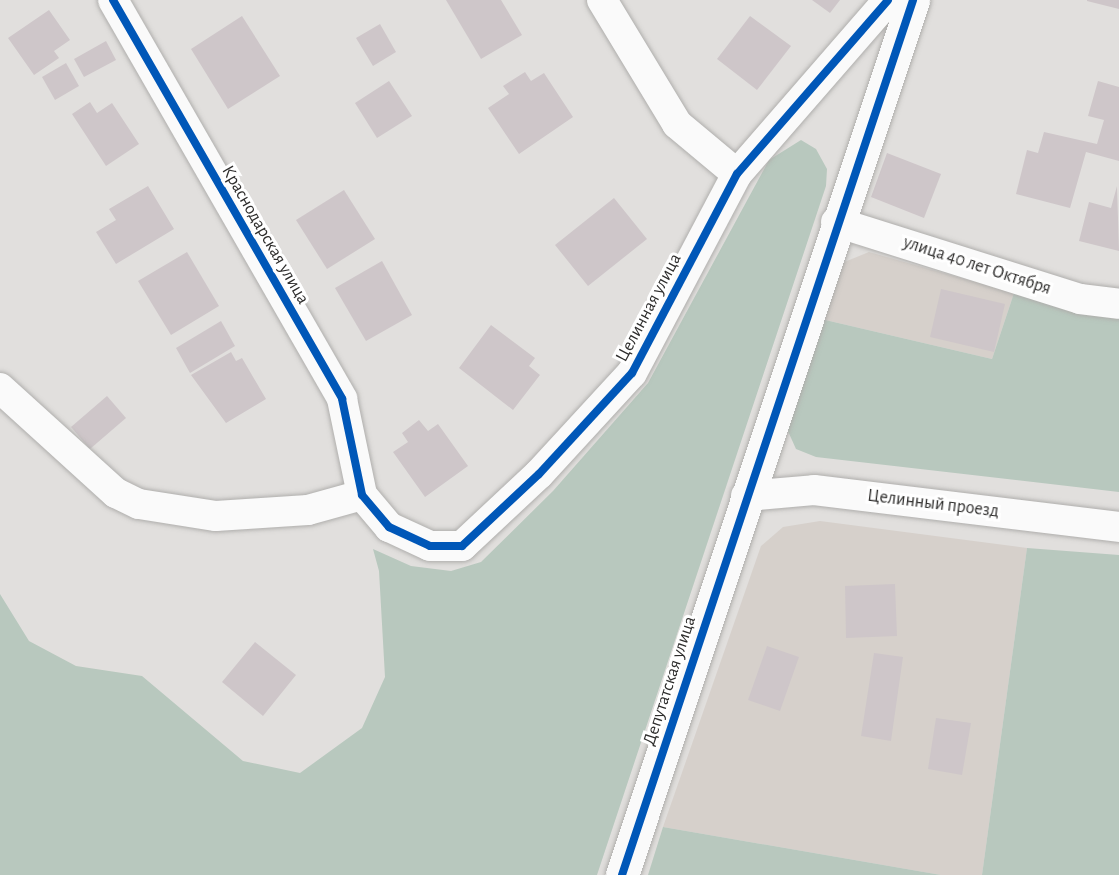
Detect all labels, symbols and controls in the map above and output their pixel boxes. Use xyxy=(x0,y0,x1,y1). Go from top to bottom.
street label: Краснодарская улица xyxy=(217,162,313,308)
street label: улица 40 лет Октября xyxy=(900,232,1054,300)
street label: Целинная улица xyxy=(611,250,687,366)
street label: Целинный проезд xyxy=(866,485,1000,523)
street label: Депутатская улица xyxy=(639,614,701,748)

